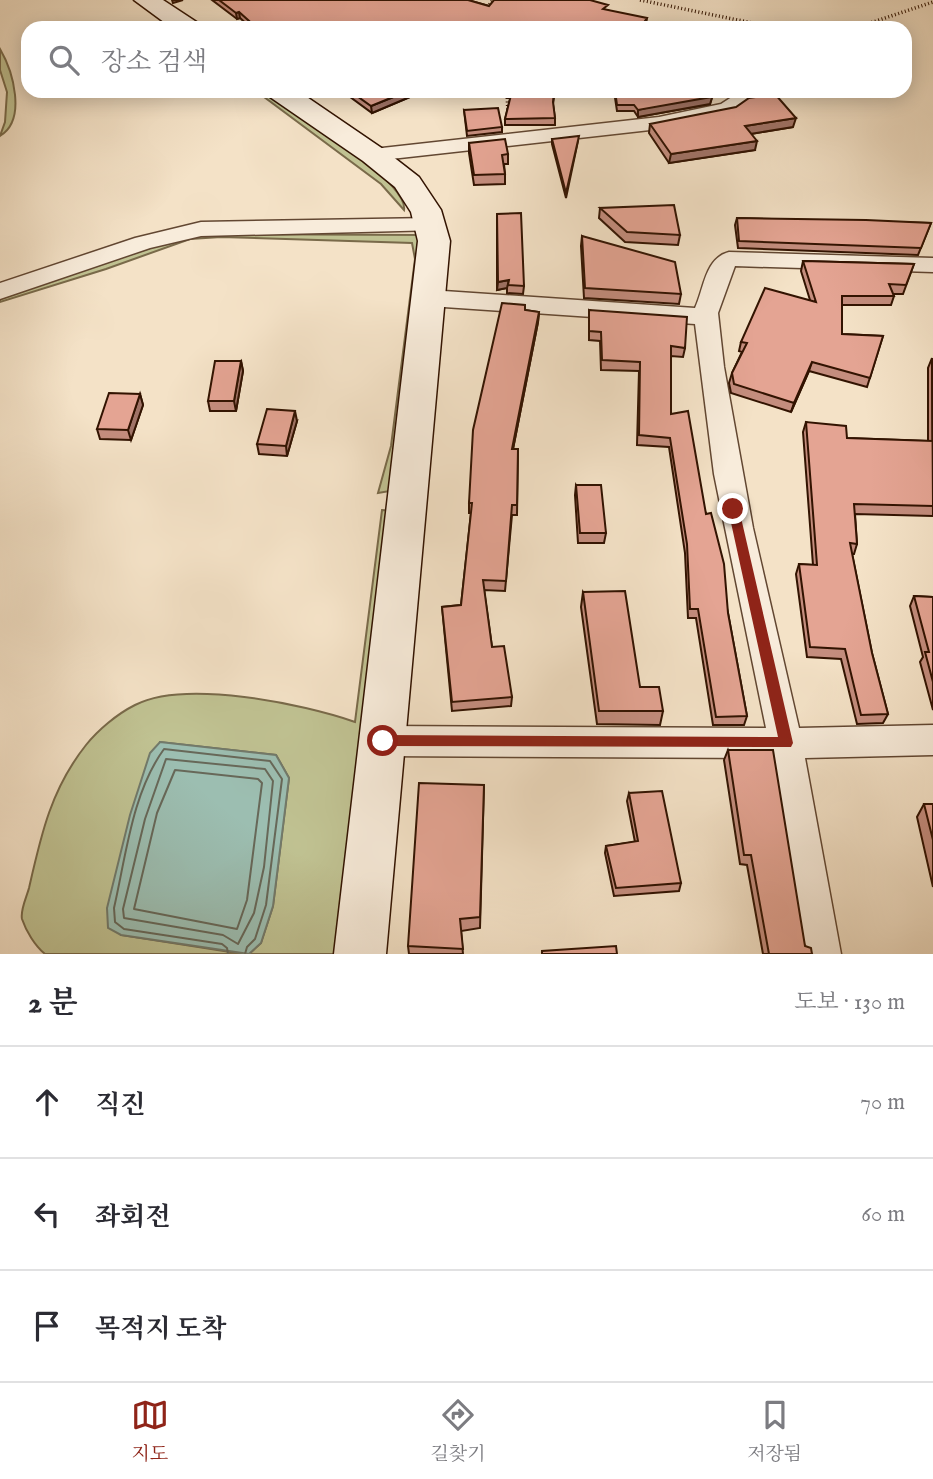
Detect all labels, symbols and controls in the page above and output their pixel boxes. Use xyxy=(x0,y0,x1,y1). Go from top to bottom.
search box xyxy=(21,21,912,98)
icon: search xyxy=(45,41,83,79)
text: 장소 검색 xyxy=(101,46,207,79)
route end xyxy=(717,493,748,524)
route start xyxy=(367,725,398,756)
text: 2 분 xyxy=(28,985,78,1023)
text: 도보 · 130 m xyxy=(794,988,905,1017)
icon: ahead xyxy=(28,1083,66,1121)
text: 70 m xyxy=(860,1088,905,1117)
text: 직진 xyxy=(95,1089,145,1122)
icon: left xyxy=(28,1195,66,1233)
text: 60 m xyxy=(861,1200,905,1229)
text: 좌회전 xyxy=(95,1201,170,1234)
icon: arrive xyxy=(28,1307,66,1345)
text: 목적지 도착 xyxy=(95,1313,226,1346)
tab: 지도 xyxy=(131,1396,169,1467)
tab: 길찾기 xyxy=(430,1396,486,1467)
tab: 저장됨 xyxy=(747,1396,802,1467)

